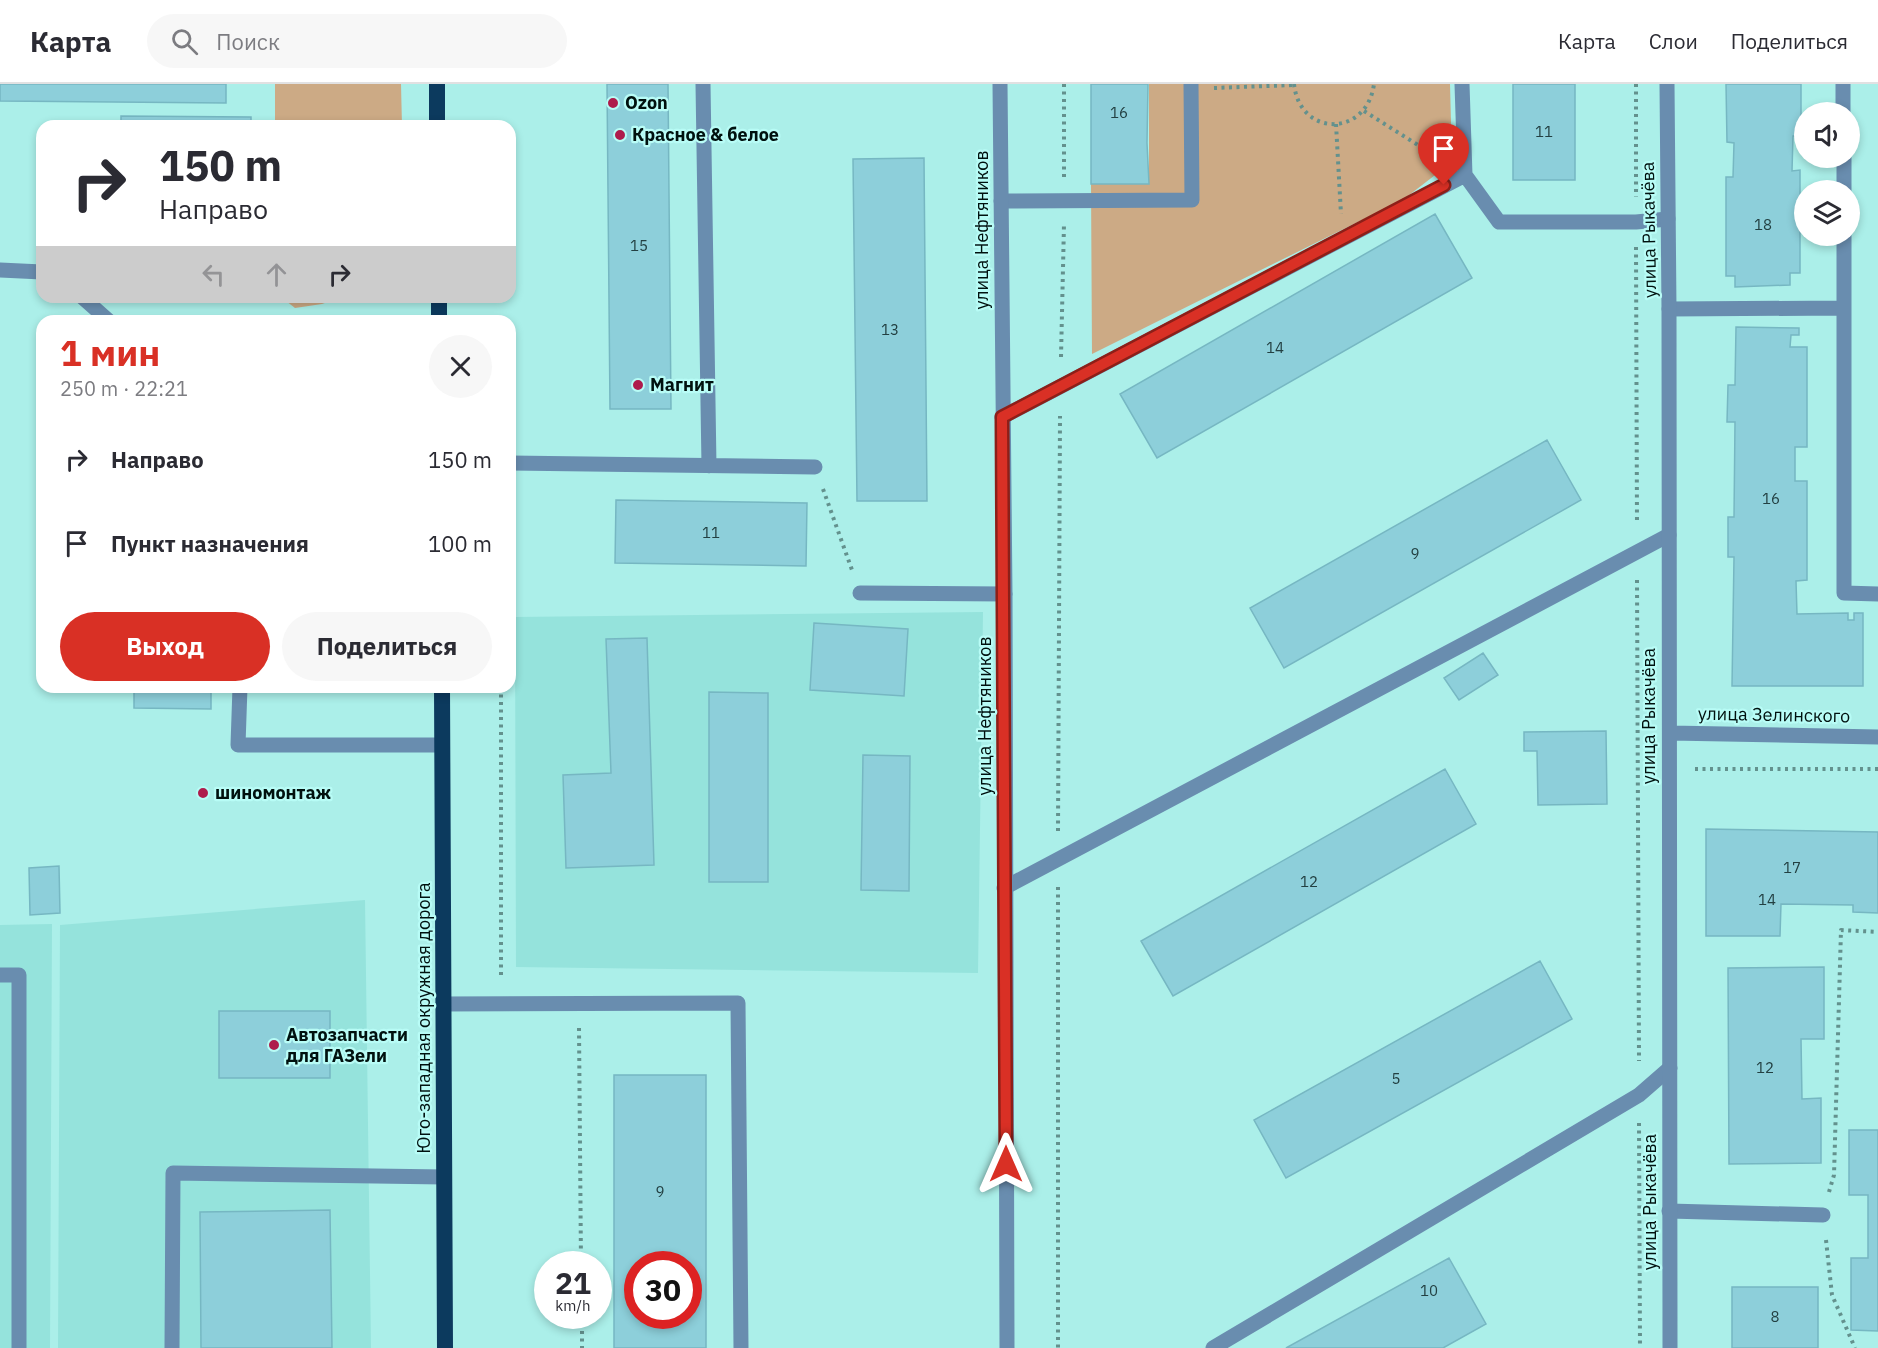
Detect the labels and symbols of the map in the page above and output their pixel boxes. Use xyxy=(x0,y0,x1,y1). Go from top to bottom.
place label: Ozon xyxy=(625,91,668,114)
marker: Ozon xyxy=(606,96,620,110)
house number: 16 xyxy=(1110,103,1128,122)
house number: 11 xyxy=(1535,122,1553,141)
place label: Красное & белое xyxy=(632,123,779,146)
pin xyxy=(1418,123,1469,185)
marker: Красное & белое xyxy=(613,128,627,142)
street label: улица Нефтяников xyxy=(970,151,993,309)
street label: улица Рыкачёва xyxy=(1636,161,1661,298)
house number: 18 xyxy=(1754,215,1772,234)
house number: 15 xyxy=(630,236,648,255)
house number: 13 xyxy=(881,320,899,339)
house number: 14 xyxy=(1266,338,1284,357)
place label: Магнит xyxy=(650,373,714,396)
marker: Магнит xyxy=(631,378,645,392)
house number: 16 xyxy=(1762,489,1780,508)
house number: 11 xyxy=(702,523,720,542)
house number: 9 xyxy=(1410,544,1420,563)
street label: улица Нефтяников xyxy=(973,637,996,795)
street label: улица Рыкачёва xyxy=(1637,647,1660,784)
street label: улица Зелинского xyxy=(1698,702,1850,727)
place label: шиномонтаж xyxy=(215,781,331,804)
marker: шиномонтаж xyxy=(196,786,210,800)
house number: 17 xyxy=(1783,858,1801,877)
house number: 12 xyxy=(1300,872,1318,891)
street label: Юго-западная окружная дорога xyxy=(412,882,435,1154)
house number: 14 xyxy=(1758,890,1776,909)
place label: Автозапчасти для ГАЗели xyxy=(286,1023,408,1067)
marker: Автозапчасти для ГАЗели xyxy=(267,1038,281,1052)
house number: 12 xyxy=(1756,1058,1774,1077)
house number: 5 xyxy=(1391,1069,1401,1088)
position arrow xyxy=(974,1132,1038,1196)
street label: улица Рыкачёва xyxy=(1638,1133,1661,1270)
house number: 9 xyxy=(655,1182,665,1201)
speed limit sign: 30 xyxy=(624,1251,702,1329)
house number: 10 xyxy=(1420,1281,1438,1300)
house number: 8 xyxy=(1770,1307,1780,1326)

